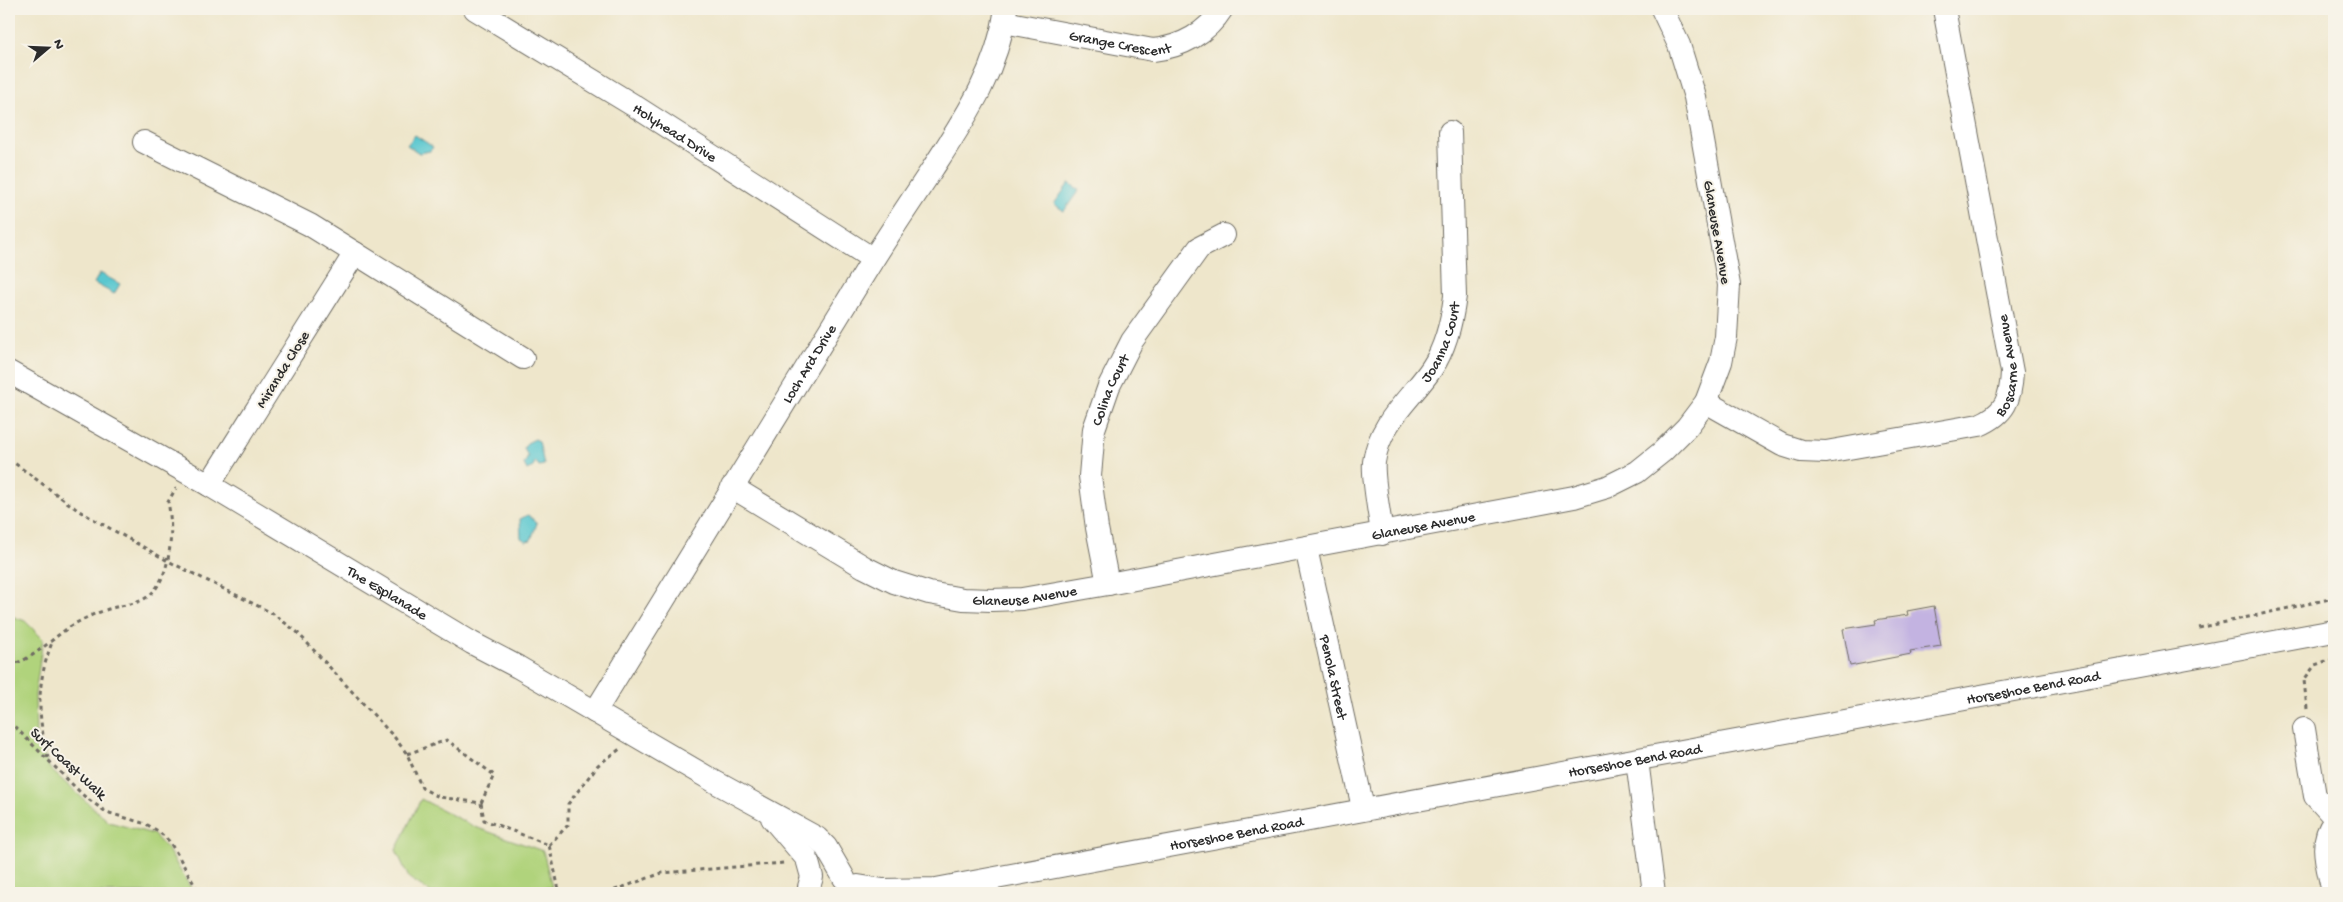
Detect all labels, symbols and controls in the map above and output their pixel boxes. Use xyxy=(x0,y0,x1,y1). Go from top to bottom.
north arrow xyxy=(22,22,72,72)
street label: Grange Crescent xyxy=(1067,27,1175,61)
text: N xyxy=(48,37,67,52)
street label: Holyhead Drive xyxy=(629,100,720,167)
street label: Glaneuse Avenue xyxy=(1698,179,1734,286)
street label: Joanna Court xyxy=(1418,299,1465,387)
street label: Boscarne Avenue xyxy=(1992,313,2023,422)
street label: Loch Ard Drive xyxy=(779,321,842,407)
street label: Miranda Close xyxy=(253,328,315,412)
street label: Colina Court xyxy=(1089,350,1135,429)
street label: Glaneuse Avenue xyxy=(1370,509,1477,546)
street label: The Esplanade xyxy=(342,562,430,625)
street label: Glaneuse Avenue xyxy=(972,583,1079,611)
street label: Penola Street xyxy=(1314,632,1351,723)
street label: Horseshoe Bend Road xyxy=(1965,667,2103,710)
street label: Surf Coast Walk xyxy=(26,724,111,805)
street label: Horseshoe Bend Road xyxy=(1567,740,1705,783)
street label: Horseshoe Bend Road xyxy=(1169,813,1306,856)

